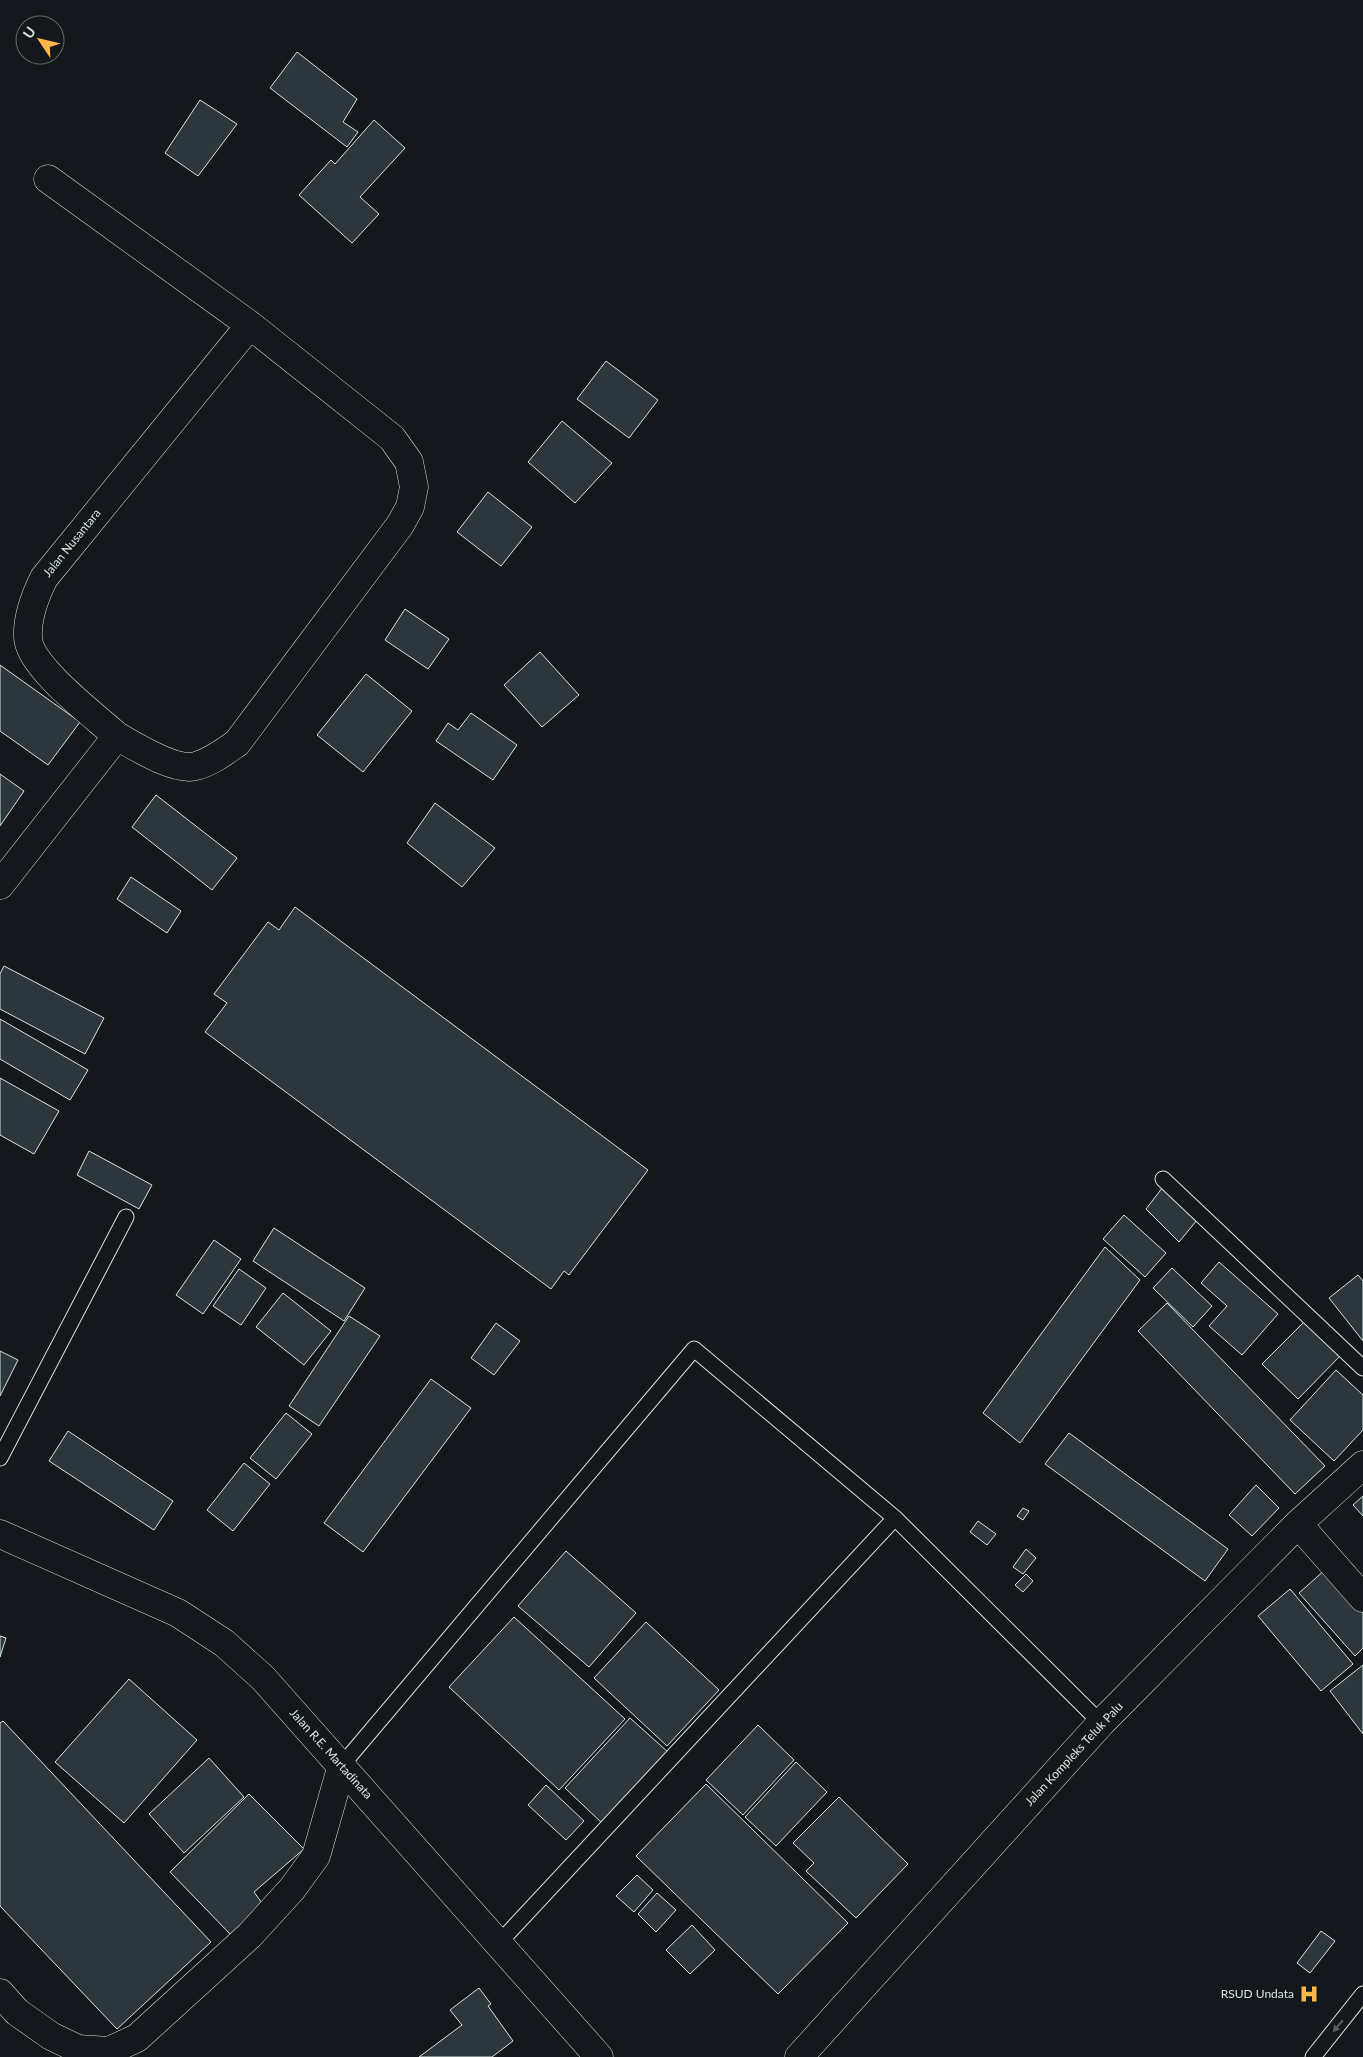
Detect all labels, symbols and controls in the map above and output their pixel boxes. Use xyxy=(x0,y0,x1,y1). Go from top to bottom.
north arrow xyxy=(15,15,65,65)
text: U xyxy=(19,23,39,41)
street label: Jalan Nusantara xyxy=(40,506,104,580)
street label: Jalan Kompleks Teluk Palu xyxy=(1022,1699,1126,1809)
street label: Jalan R.E. Martadinata xyxy=(287,1705,376,1802)
hospital icon: RSUD Undata xyxy=(1298,1983,1320,2005)
place label: RSUD Undata xyxy=(1221,1986,1294,2001)
one-way arrow xyxy=(1333,2019,1344,2032)

